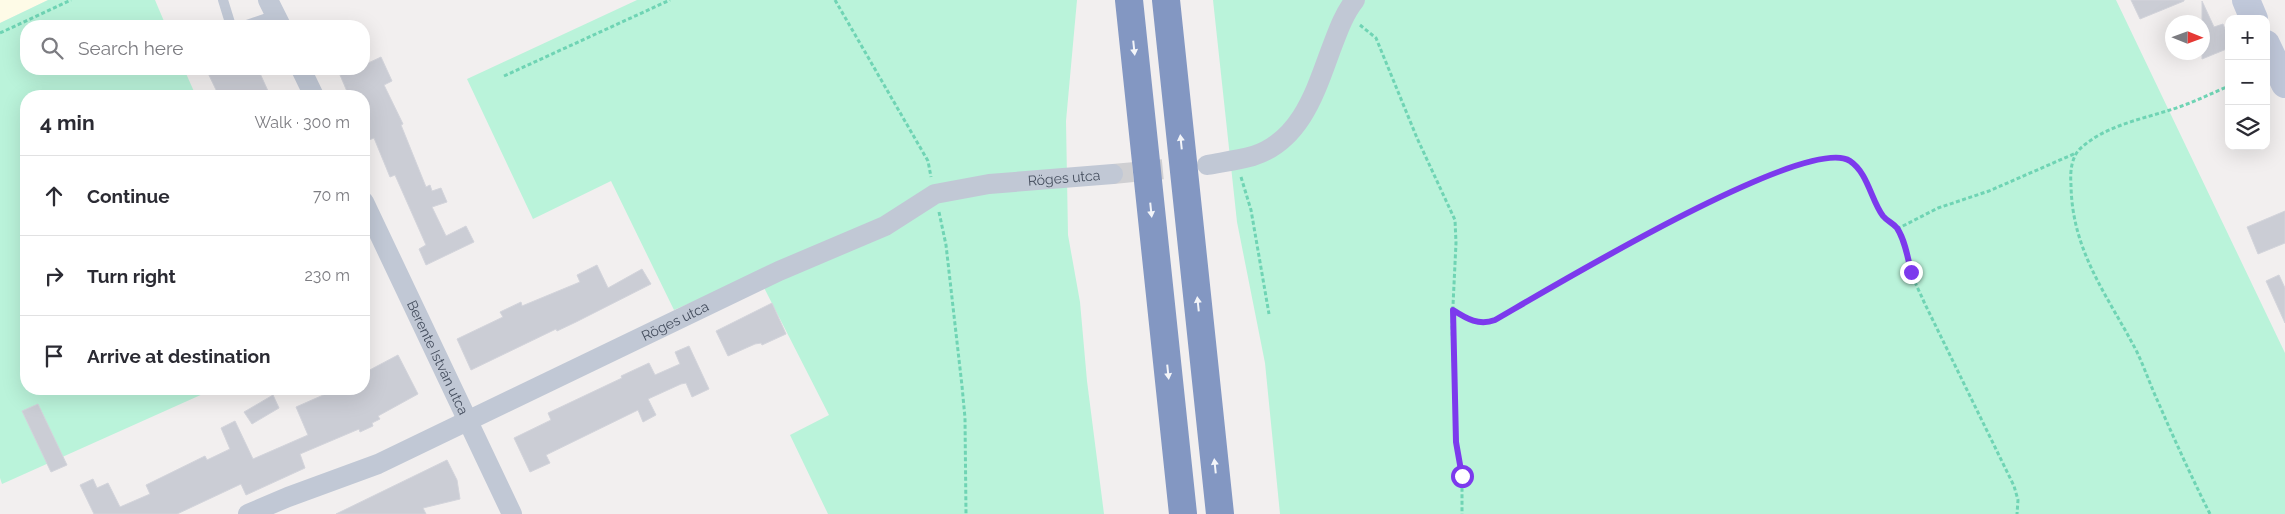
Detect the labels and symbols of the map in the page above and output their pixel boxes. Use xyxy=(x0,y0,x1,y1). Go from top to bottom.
north arrow xyxy=(2165,15,2210,60)
one-way arrow xyxy=(1130,41,1138,57)
one-way arrow xyxy=(1177,134,1185,150)
street label: Röges utca xyxy=(1027,167,1101,189)
one-way arrow xyxy=(1147,202,1155,218)
route end xyxy=(1900,261,1923,284)
one-way arrow xyxy=(1194,296,1202,312)
street label: Berente István utca xyxy=(404,298,472,417)
street label: Röges utca xyxy=(639,298,711,344)
one-way arrow xyxy=(1164,364,1172,380)
one-way arrow xyxy=(1211,457,1219,473)
route start xyxy=(1451,465,1474,488)

